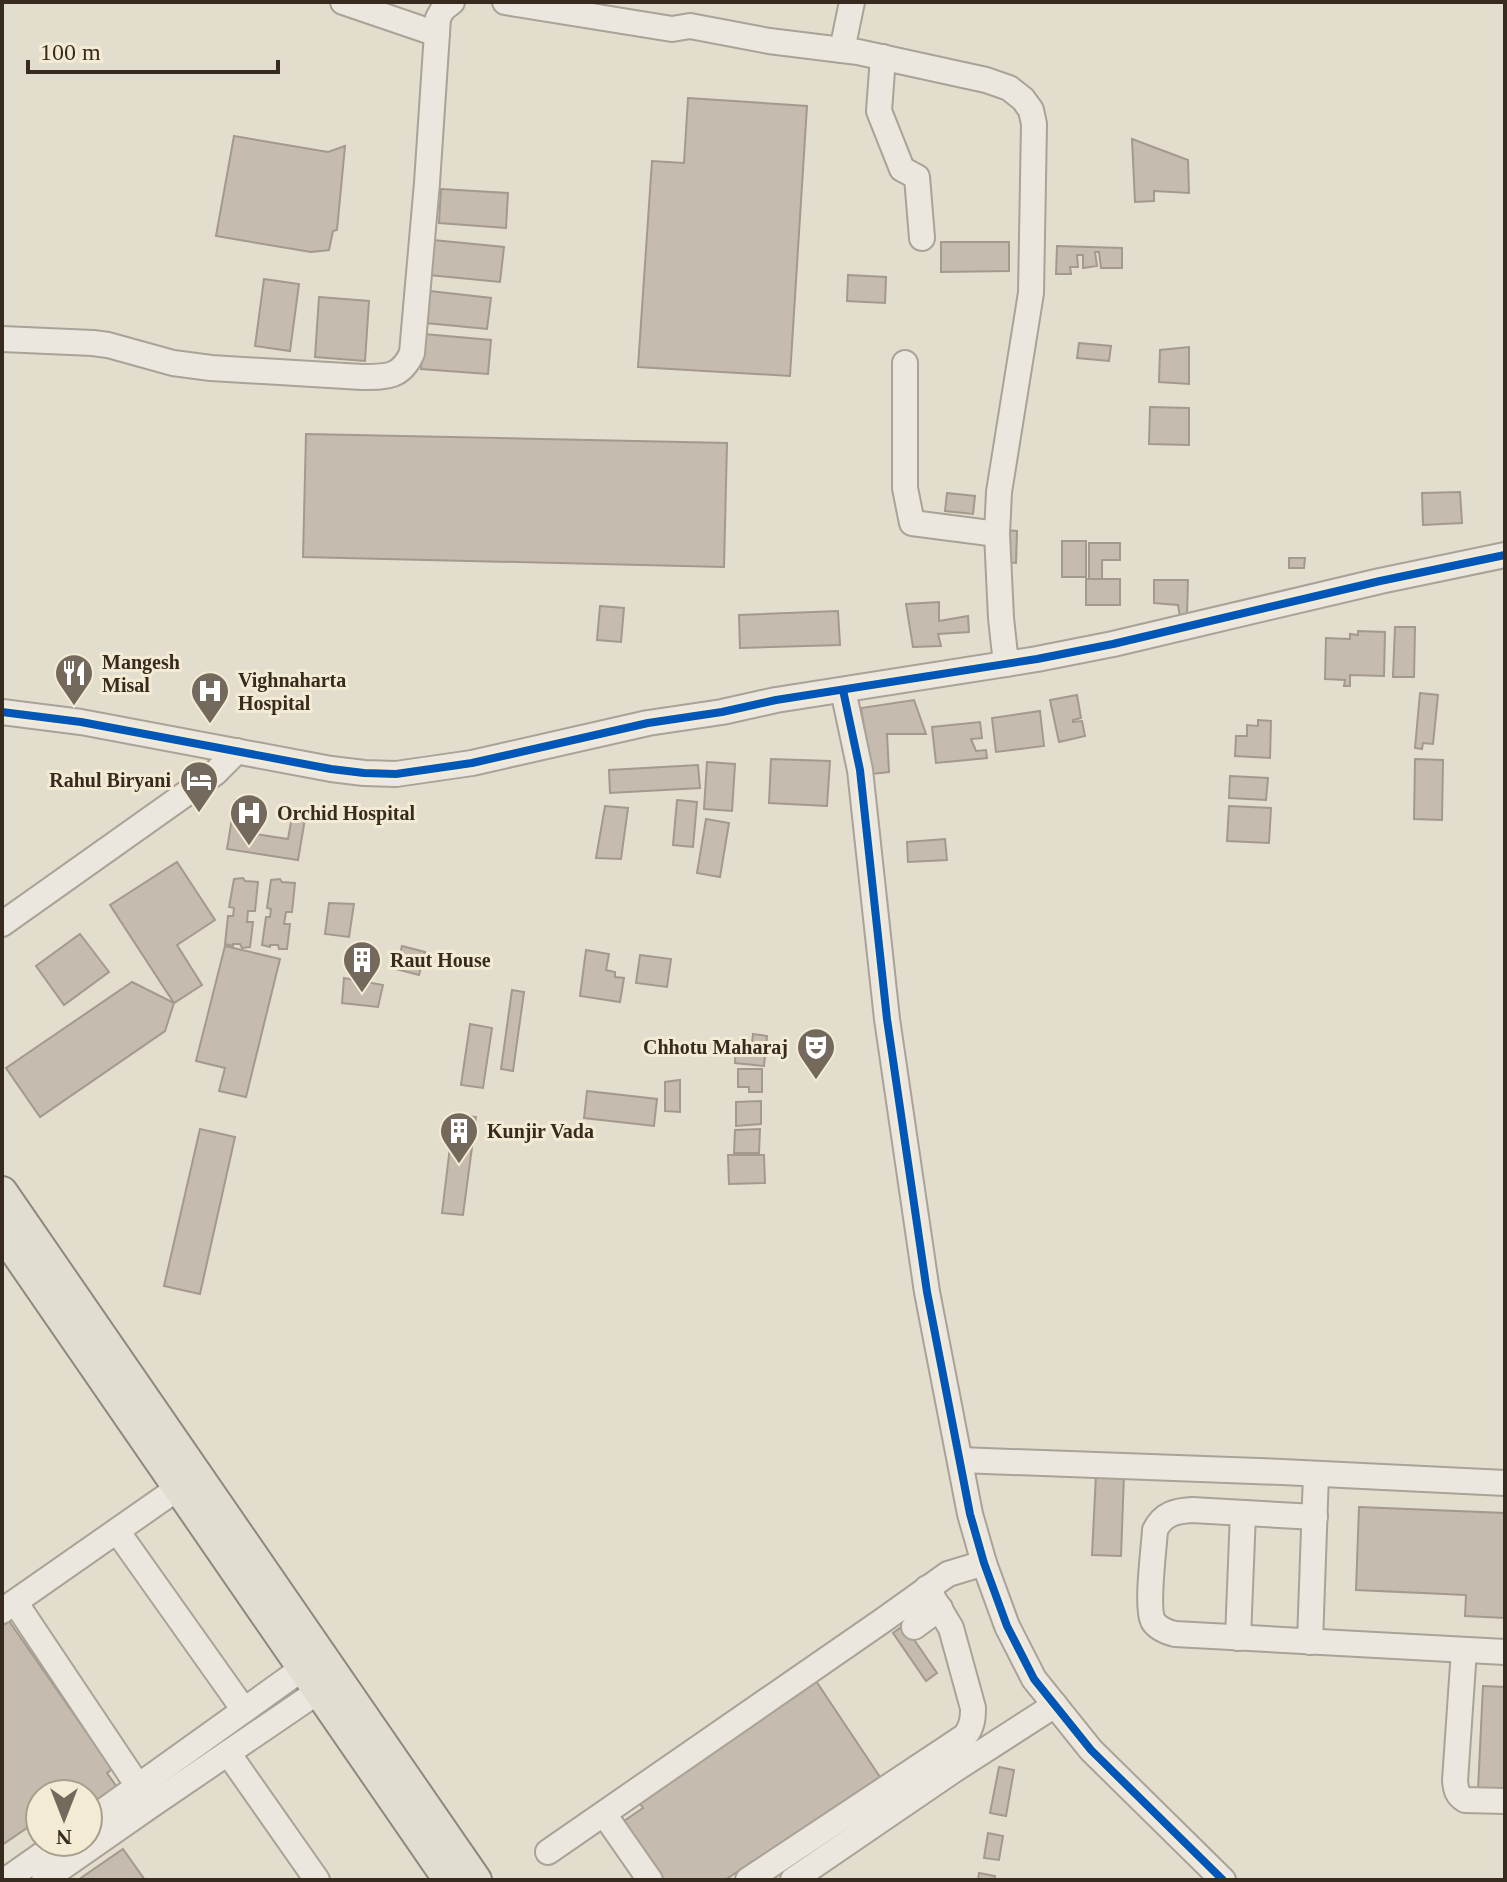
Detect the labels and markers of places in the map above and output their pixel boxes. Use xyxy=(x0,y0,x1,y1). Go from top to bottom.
place label: Mangesh Misal xyxy=(102,651,180,696)
restaurant icon: Mangesh Misal xyxy=(53,652,95,707)
place label: Vighnaharta Hospital xyxy=(238,669,346,715)
hospital icon: Vighnaharta Hospital xyxy=(189,670,231,725)
hotel icon: Rahul Biryani xyxy=(178,759,220,814)
place label: Rahul Biryani xyxy=(49,769,171,792)
hospital icon: Orchid Hospital xyxy=(228,792,270,847)
place label: Orchid Hospital xyxy=(277,802,415,825)
building icon: Raut House xyxy=(341,939,383,994)
place label: Raut House xyxy=(390,949,491,971)
theatre icon: Chhotu Maharaj xyxy=(795,1026,837,1081)
place label: Chhotu Maharaj xyxy=(643,1036,788,1059)
building icon: Kunjir Vada xyxy=(438,1110,480,1165)
place label: Kunjir Vada xyxy=(487,1120,594,1143)

